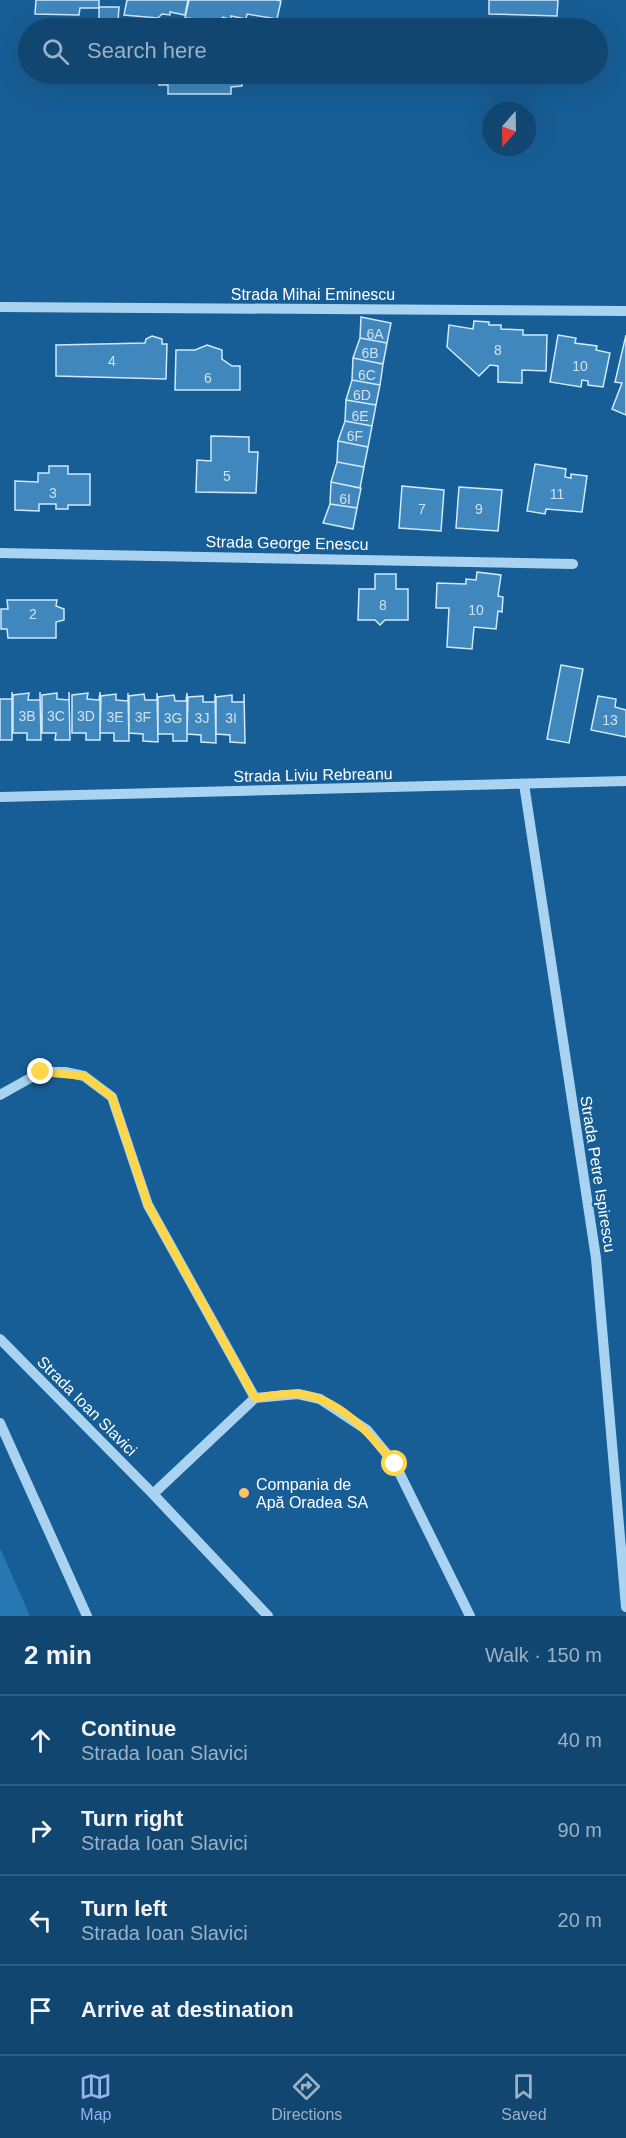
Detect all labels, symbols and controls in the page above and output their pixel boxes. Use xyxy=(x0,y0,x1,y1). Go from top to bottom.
search box xyxy=(18,18,608,84)
icon: search xyxy=(39,35,72,68)
text: Search here xyxy=(87,38,207,63)
north arrow xyxy=(482,102,536,156)
street label: Strada Mihai Eminescu xyxy=(231,286,395,303)
house number: 6A xyxy=(366,326,384,342)
house number: 8 xyxy=(494,342,502,358)
house number: 6B xyxy=(361,345,379,361)
house number: 4 xyxy=(108,353,116,369)
house number: 10 xyxy=(572,358,588,374)
house number: 6C xyxy=(358,367,376,383)
house number: 6 xyxy=(204,370,212,386)
house number: 6D xyxy=(353,387,371,403)
house number: 6E xyxy=(351,408,369,424)
house number: 6F xyxy=(347,428,363,444)
house number: 5 xyxy=(223,468,231,484)
house number: 3 xyxy=(49,485,57,501)
house number: 11 xyxy=(550,486,564,502)
house number: 6I xyxy=(339,491,351,507)
house number: 7 xyxy=(418,501,426,517)
house number: 9 xyxy=(475,501,483,517)
street label: Strada George Enescu xyxy=(205,533,369,553)
house number: 8 xyxy=(379,597,387,613)
house number: 10 xyxy=(468,602,484,618)
house number: 2 xyxy=(29,606,37,622)
house number: 3B xyxy=(18,708,36,724)
house number: 3C xyxy=(47,708,65,724)
house number: 3D xyxy=(77,708,95,724)
house number: 3E xyxy=(106,709,124,725)
house number: 3F xyxy=(135,709,151,725)
house number: 3G xyxy=(164,710,182,726)
house number: 3J xyxy=(195,710,209,726)
house number: 3I xyxy=(225,710,237,726)
house number: 13 xyxy=(602,712,618,728)
street label: Strada Liviu Rebreanu xyxy=(233,765,393,785)
route end xyxy=(27,1058,53,1084)
street label: Strada Petre Ispirescu xyxy=(577,1094,619,1254)
street label: Strada Ioan Slavici xyxy=(34,1353,140,1459)
route start xyxy=(381,1450,407,1476)
place label: Compania de Apă Oradea SA xyxy=(256,1476,368,1511)
marker: Compania de Apă Oradea SA xyxy=(237,1486,251,1500)
text: 2 min xyxy=(24,1640,92,1670)
text: Walk · 150 m xyxy=(485,1644,602,1666)
text: Continue xyxy=(81,1716,176,1741)
icon: ahead xyxy=(24,1724,57,1757)
text: 40 m xyxy=(558,1729,602,1751)
text: Strada Ioan Slavici xyxy=(81,1742,248,1764)
text: Turn right xyxy=(81,1806,183,1831)
icon: right xyxy=(24,1814,57,1847)
text: 90 m xyxy=(558,1819,602,1841)
text: Strada Ioan Slavici xyxy=(81,1832,248,1854)
text: Turn left xyxy=(81,1896,167,1921)
icon: left xyxy=(24,1904,57,1937)
text: 20 m xyxy=(558,1909,602,1931)
text: Strada Ioan Slavici xyxy=(81,1922,248,1944)
icon: arrive xyxy=(24,1994,57,2027)
text: Arrive at destination xyxy=(81,1997,294,2022)
tab: Map xyxy=(79,2070,112,2124)
tab: Directions xyxy=(271,2070,342,2124)
tab: Saved xyxy=(501,2070,547,2124)

